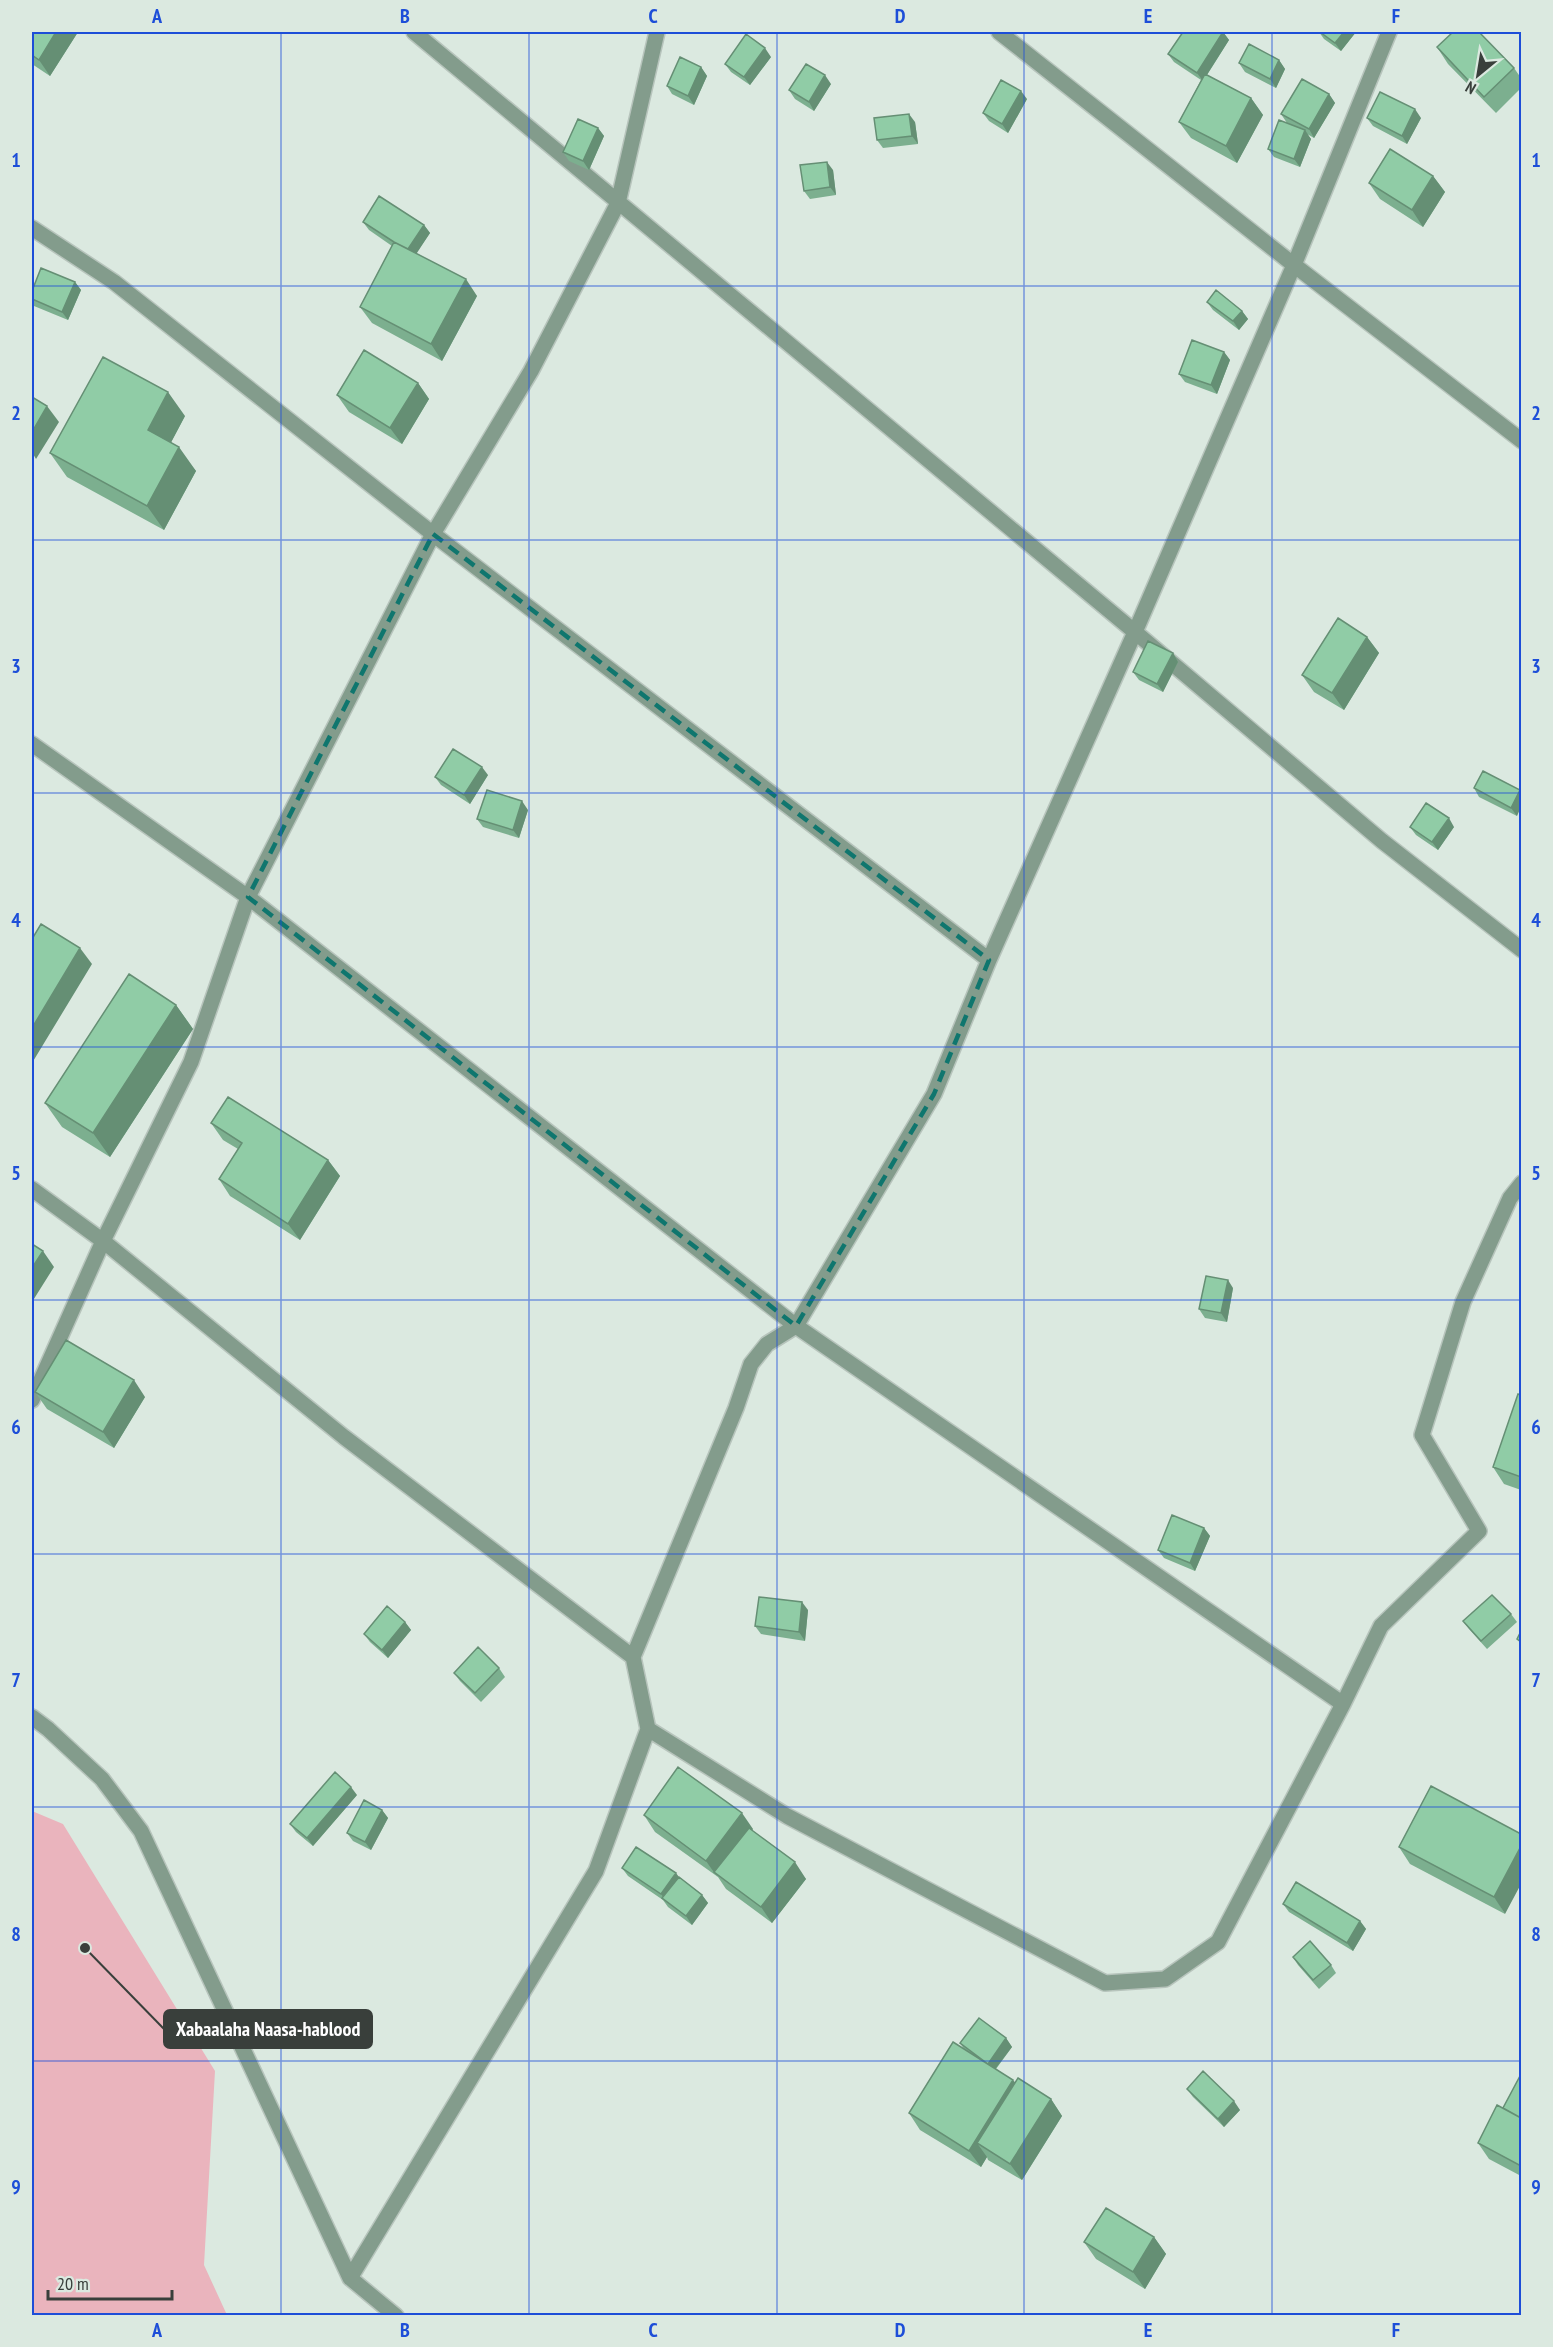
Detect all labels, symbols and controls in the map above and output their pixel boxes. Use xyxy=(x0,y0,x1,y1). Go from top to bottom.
text: A xyxy=(151,3,163,29)
text: B xyxy=(400,3,410,29)
text: C xyxy=(648,3,658,29)
text: D xyxy=(895,3,906,29)
text: E xyxy=(1144,3,1152,29)
text: F xyxy=(1392,3,1400,29)
north arrow xyxy=(1448,45,1508,105)
text: N xyxy=(1462,77,1479,99)
text: 1 xyxy=(11,147,21,173)
text: 1 xyxy=(1531,147,1541,173)
text: 2 xyxy=(11,400,21,426)
text: 2 xyxy=(1531,400,1541,426)
text: 3 xyxy=(11,653,21,679)
text: 3 xyxy=(1531,653,1541,679)
text: 4 xyxy=(11,907,21,933)
text: 4 xyxy=(1531,907,1541,933)
text: 5 xyxy=(11,1160,21,1186)
text: 5 xyxy=(1531,1160,1541,1186)
text: 6 xyxy=(11,1414,21,1440)
text: 6 xyxy=(1531,1414,1541,1440)
text: 7 xyxy=(11,1667,21,1693)
text: 7 xyxy=(1531,1667,1541,1693)
text: 8 xyxy=(11,1921,21,1947)
text: 8 xyxy=(1531,1921,1541,1947)
callout: Xabaalaha Naasa-hablood xyxy=(164,2010,372,2048)
text: Xabaalaha Naasa-hablood xyxy=(176,2016,360,2042)
text: 9 xyxy=(11,2174,21,2200)
text: 9 xyxy=(1531,2174,1541,2200)
scale bar xyxy=(48,2263,172,2301)
text: 20 m xyxy=(57,2272,89,2295)
text: A xyxy=(151,2317,163,2343)
text: B xyxy=(400,2317,410,2343)
text: C xyxy=(648,2317,658,2343)
text: D xyxy=(895,2317,906,2343)
text: E xyxy=(1144,2317,1152,2343)
text: F xyxy=(1392,2317,1400,2343)

